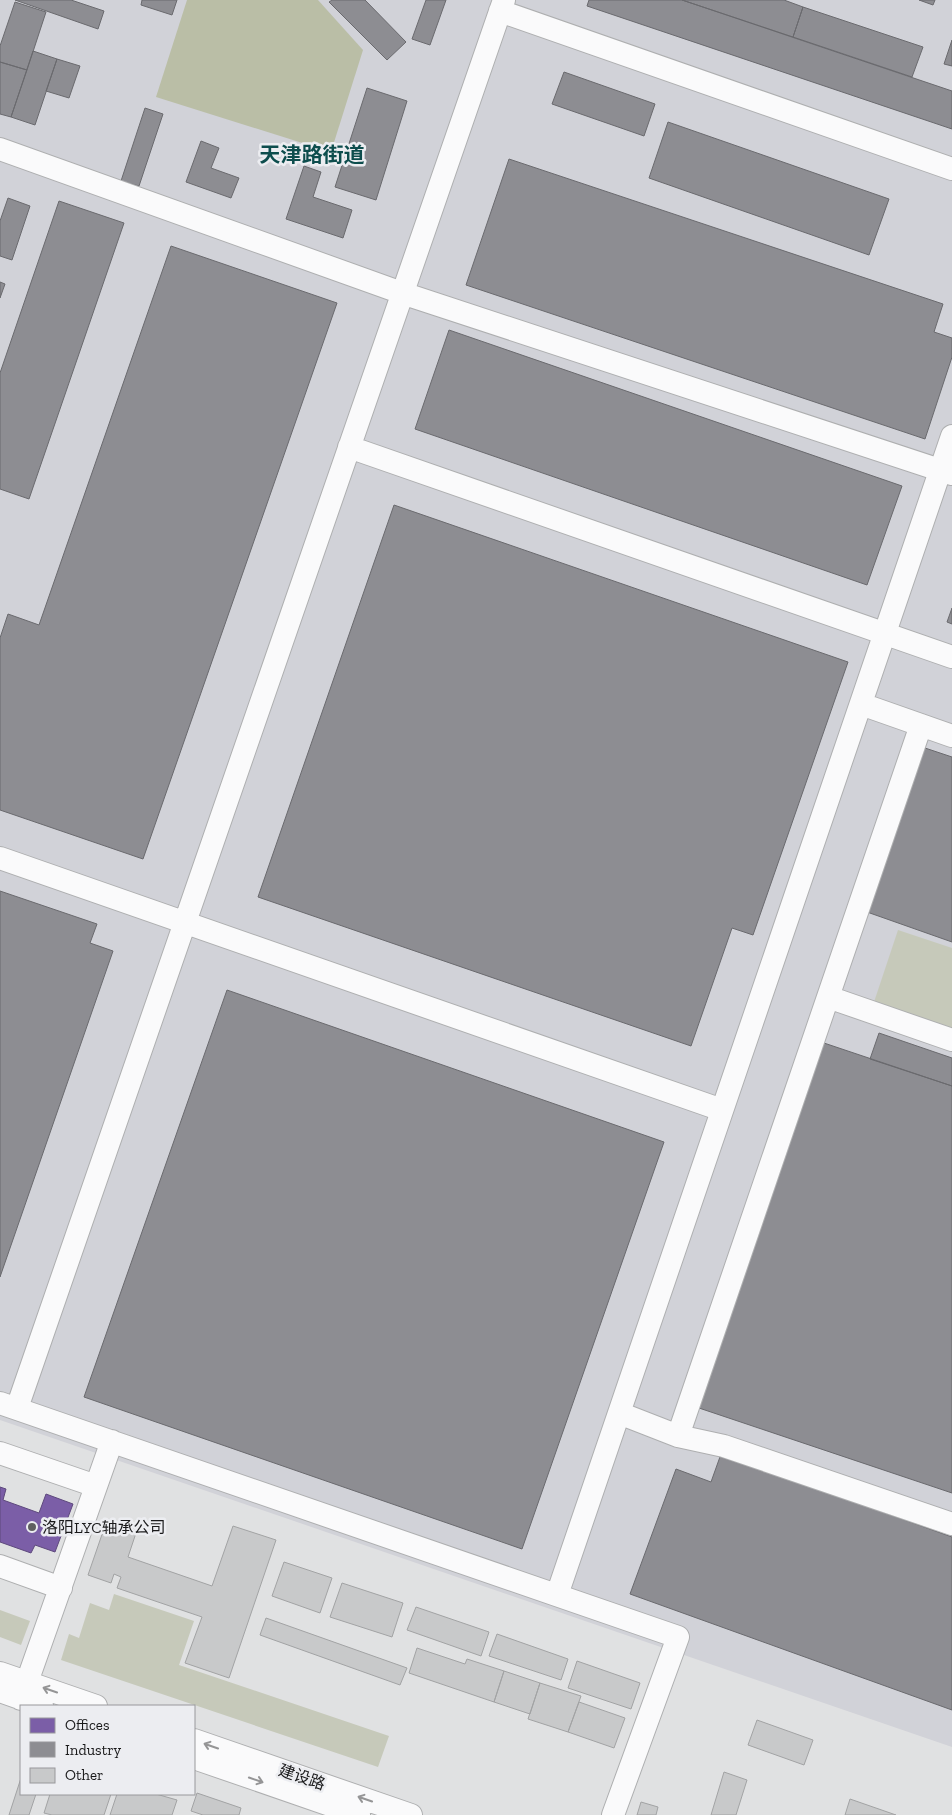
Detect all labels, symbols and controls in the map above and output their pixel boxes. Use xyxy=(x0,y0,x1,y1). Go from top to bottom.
district label: 天津路街道 xyxy=(260,142,365,167)
place label: 洛阳LYC轴承公司 xyxy=(42,1518,166,1537)
marker: 洛阳LYC轴承公司 xyxy=(26,1521,38,1533)
one-way arrow xyxy=(43,1685,58,1694)
legend xyxy=(20,1705,195,1795)
text: Offices xyxy=(65,1716,109,1734)
text: Industry xyxy=(65,1741,122,1759)
one-way arrow xyxy=(204,1741,220,1750)
street label: 建设路 xyxy=(276,1760,328,1794)
text: Other xyxy=(65,1766,103,1784)
one-way arrow xyxy=(248,1776,264,1785)
one-way arrow xyxy=(358,1794,373,1803)

